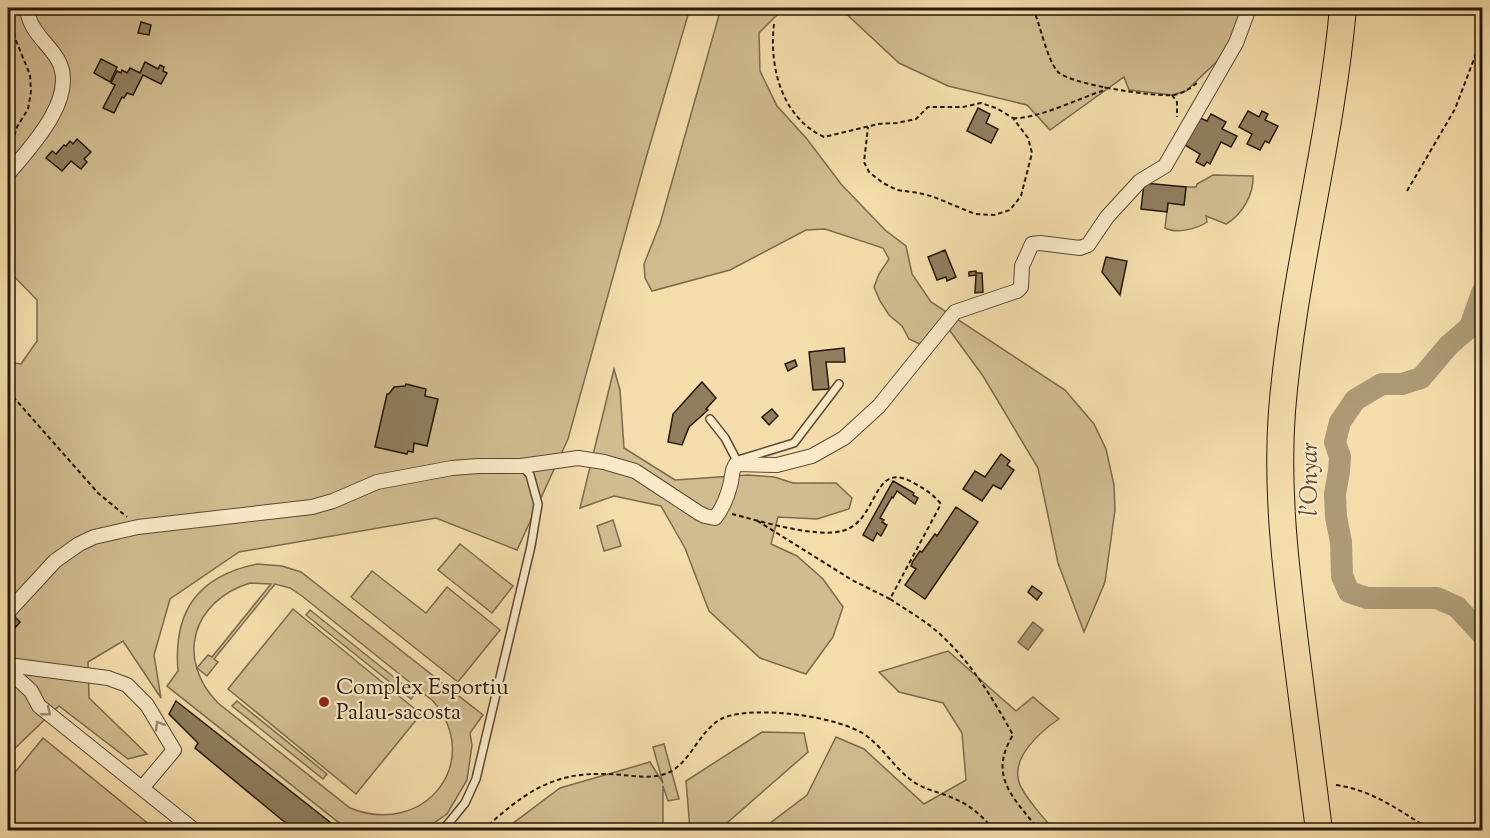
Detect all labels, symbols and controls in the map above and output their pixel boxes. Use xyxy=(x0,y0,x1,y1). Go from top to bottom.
water label: l'Onyar xyxy=(1294,442,1328,516)
place label: Complex Esportiu Palau-sacosta xyxy=(336,673,509,730)
marker: Complex Esportiu Palau-sacosta xyxy=(317,695,331,709)
one-way arrow xyxy=(41,705,52,716)
one-way arrow xyxy=(154,721,166,731)

